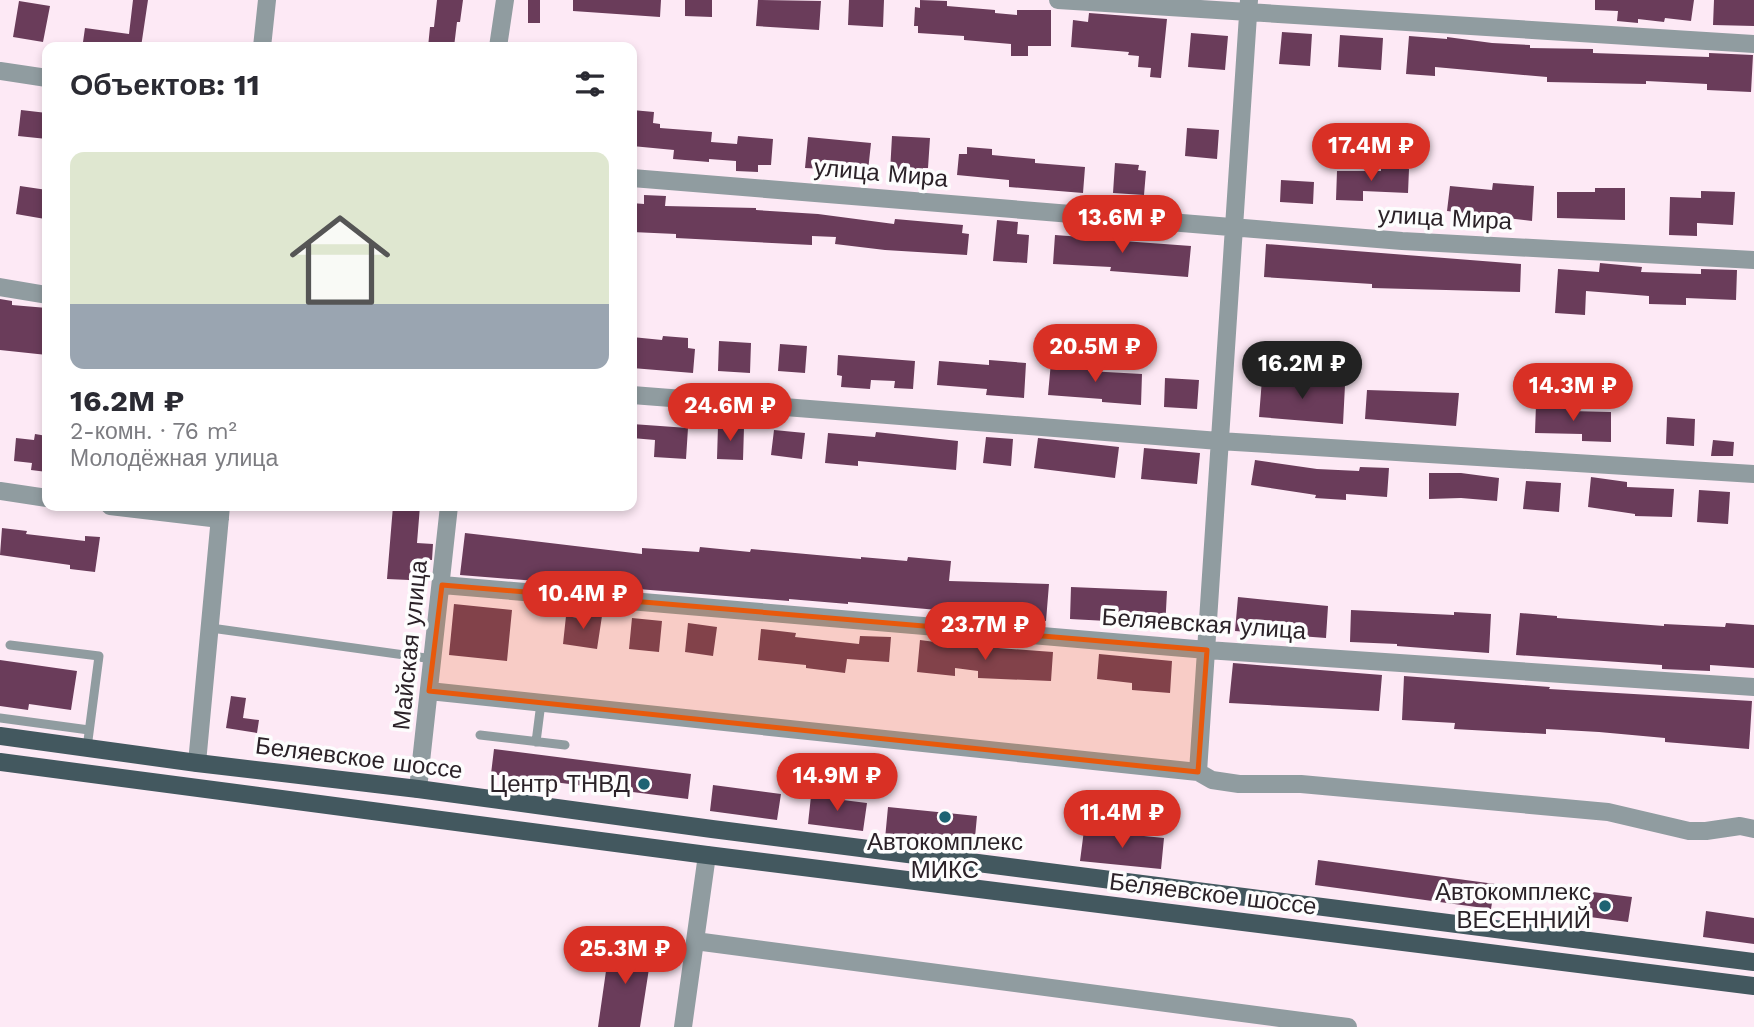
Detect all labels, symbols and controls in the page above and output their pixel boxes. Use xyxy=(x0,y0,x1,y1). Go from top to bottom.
icon: filters xyxy=(571,65,609,103)
text: Объектов: 11 xyxy=(70,67,260,102)
pin: 17.4M ₽ xyxy=(1306,124,1436,183)
text: 17.4M ₽ xyxy=(1328,132,1414,159)
street label: улица Мира xyxy=(813,153,950,193)
pin: 13.6M ₽ xyxy=(1057,196,1187,255)
icon: home xyxy=(277,197,403,323)
street label: улица Мира xyxy=(1377,201,1513,236)
text: 13.6M ₽ xyxy=(1078,204,1166,231)
pin: 20.5M ₽ xyxy=(1030,324,1160,384)
text: 20.5M ₽ xyxy=(1049,333,1141,360)
pin: 16.2M ₽ xyxy=(1237,342,1367,401)
text: 16.2M ₽ xyxy=(1258,350,1346,377)
pin: 14.3M ₽ xyxy=(1508,364,1638,423)
text: 14.3M ₽ xyxy=(1529,372,1617,399)
text: 16.2M ₽ xyxy=(70,383,185,418)
pin: 24.6M ₽ xyxy=(665,384,795,443)
text: 24.6M ₽ xyxy=(684,392,776,419)
text: 2-комн. · 76 m² xyxy=(70,418,237,445)
text: Молодёжная улица xyxy=(70,445,278,472)
street label: Майская улица xyxy=(387,558,433,731)
pin: 10.4M ₽ xyxy=(518,572,648,631)
text: 10.4M ₽ xyxy=(538,580,628,607)
pin: 23.7M ₽ xyxy=(920,602,1050,662)
street label: Беляевская улица xyxy=(1101,603,1308,645)
text: 23.7M ₽ xyxy=(941,611,1029,638)
street label: Беляевское шоссе xyxy=(254,731,464,785)
pin: 14.9M ₽ xyxy=(772,754,902,813)
text: 14.9M ₽ xyxy=(793,762,881,789)
place label: Центр ТНВД xyxy=(489,770,630,798)
marker: Центр ТНВД xyxy=(636,776,652,792)
pin: 11.4M ₽ xyxy=(1057,790,1187,850)
text: 11.4M ₽ xyxy=(1080,799,1164,826)
marker: Автокомплекс МИКС xyxy=(937,809,953,825)
place label: Автокомплекс МИКС xyxy=(867,828,1023,884)
street label: Беляевское шоссе xyxy=(1108,867,1318,921)
place label: Автокомплекс ВЕСЕННИЙ xyxy=(1435,878,1591,934)
marker: Автокомплекс ВЕСЕННИЙ xyxy=(1597,898,1613,914)
pin: 25.3M ₽ xyxy=(560,926,690,986)
text: 25.3M ₽ xyxy=(580,935,670,962)

